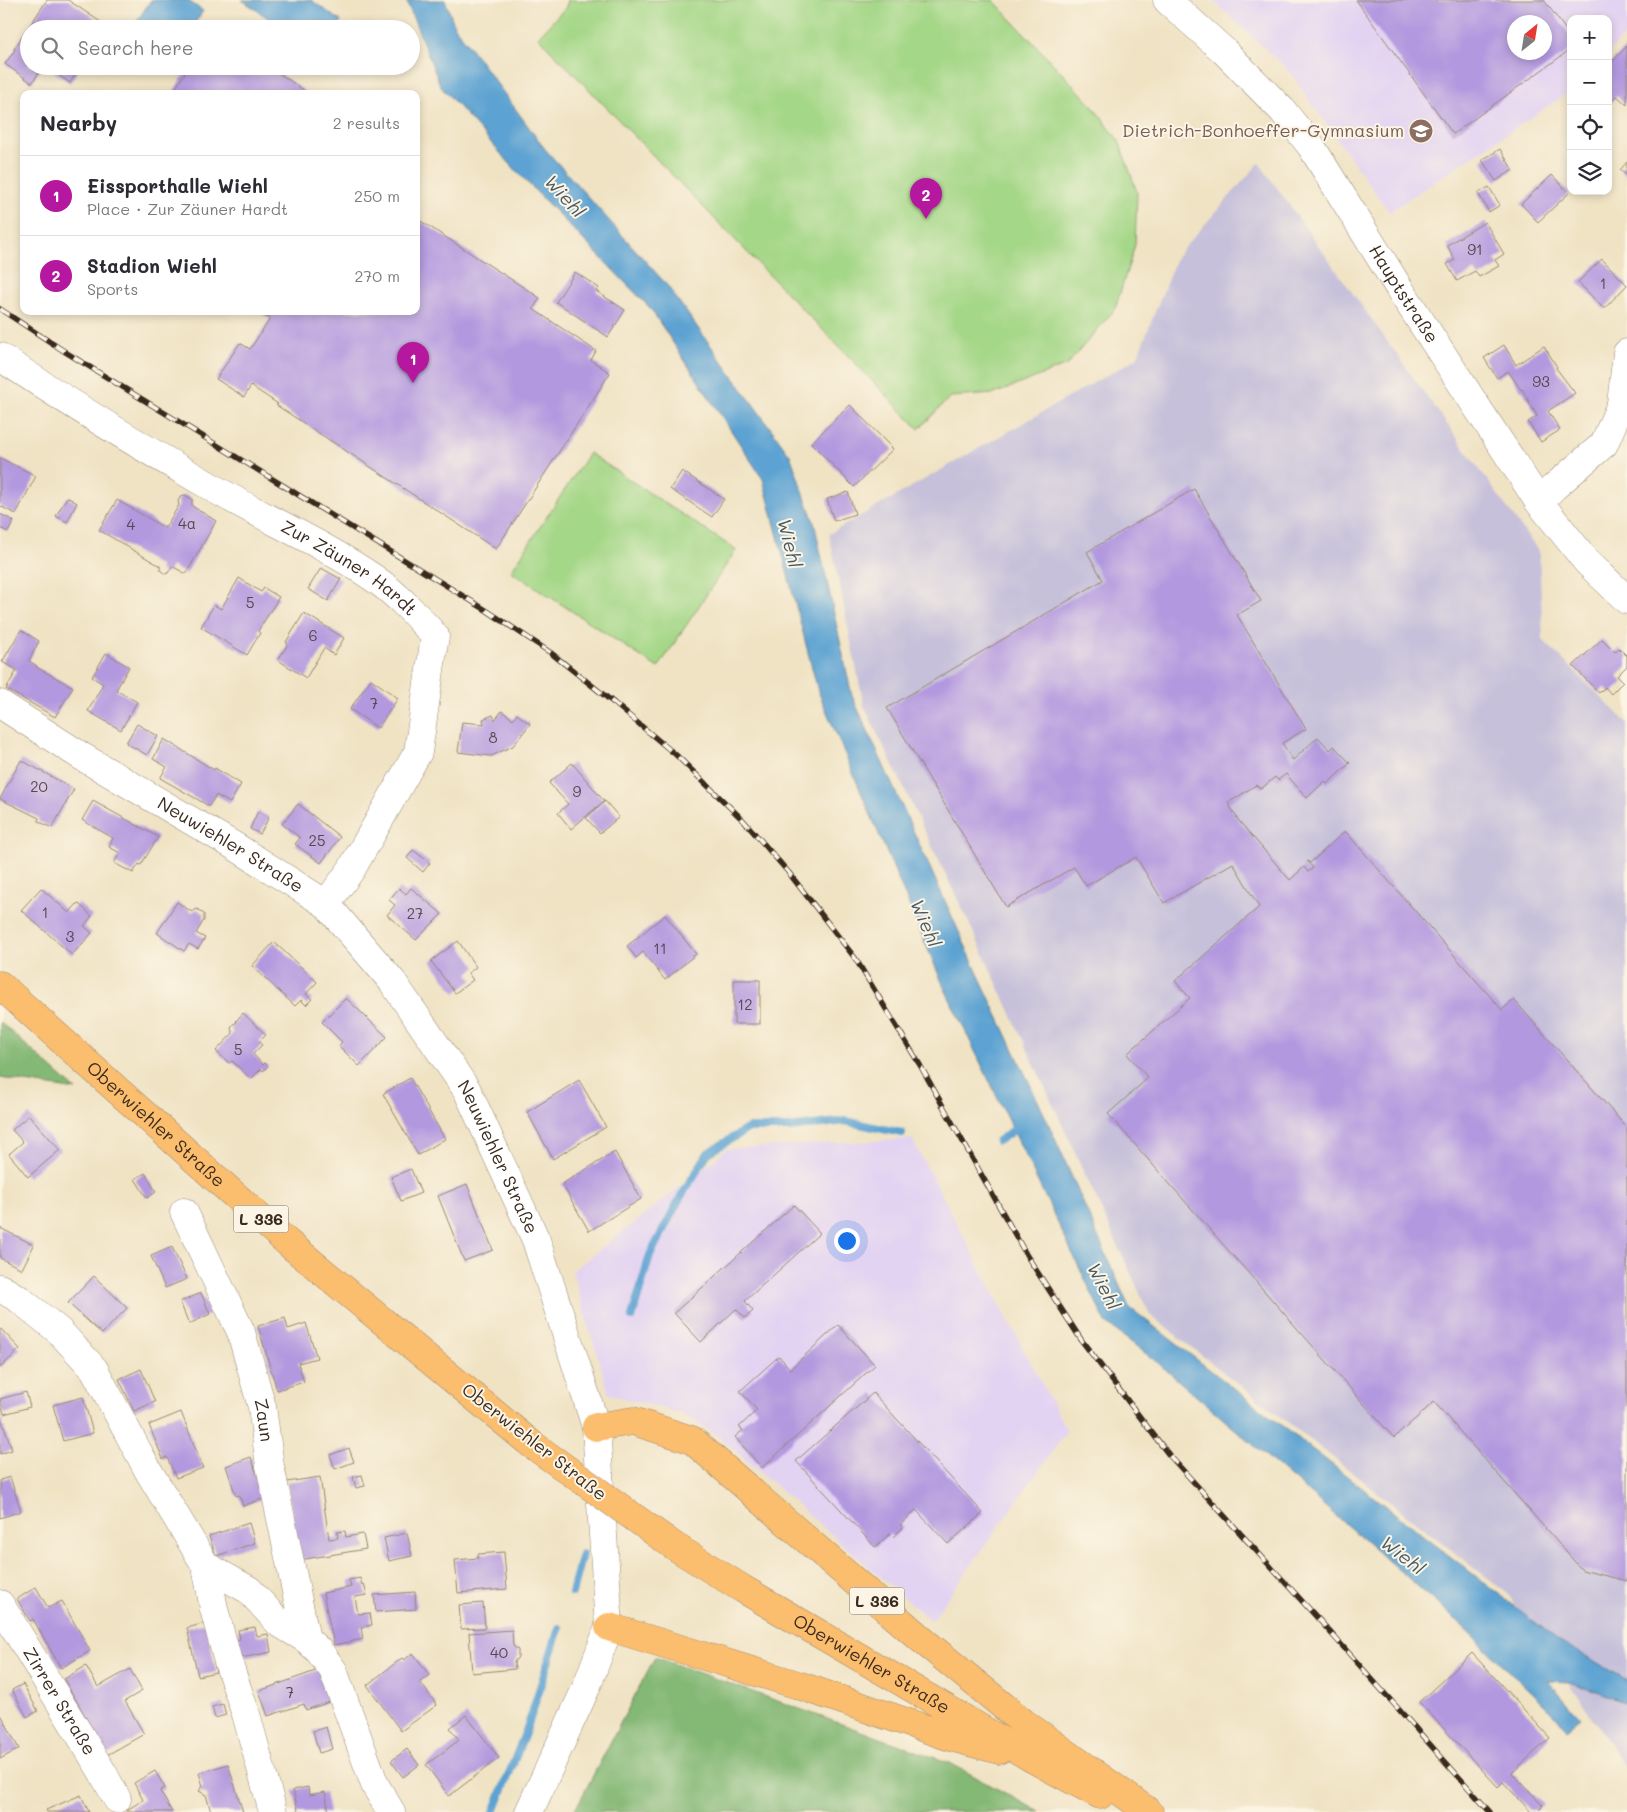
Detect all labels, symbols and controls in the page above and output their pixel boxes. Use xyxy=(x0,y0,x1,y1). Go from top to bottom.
north arrow xyxy=(1507,15,1552,60)
map controls xyxy=(1567,15,1612,195)
button: + xyxy=(1567,15,1612,60)
search box xyxy=(20,20,420,75)
icon: search xyxy=(38,34,66,62)
text: Search here xyxy=(78,35,194,60)
button: − xyxy=(1567,60,1612,105)
button: locate xyxy=(1567,105,1612,150)
text: Nearby xyxy=(40,109,117,136)
text: 2 results xyxy=(333,112,400,133)
place label: Dietrich-Bonhoeffer-Gymnasium xyxy=(1122,118,1404,142)
school or university icon: Dietrich-Bonhoeffer-Gymnasium xyxy=(1408,118,1434,144)
button: layers xyxy=(1567,150,1612,195)
water label: Wiehl xyxy=(539,169,591,223)
text: Eissporthalle Wiehl xyxy=(87,173,268,198)
pin: 2 xyxy=(910,178,942,219)
text: 1 xyxy=(52,185,60,206)
text: 250 m xyxy=(354,185,400,206)
text: Place · Zur Zäuner Hardt xyxy=(87,198,288,219)
house number: 91 xyxy=(1467,239,1483,259)
street label: Hauptstraße xyxy=(1364,240,1445,347)
text: Stadion Wiehl xyxy=(87,253,217,278)
text: 2 xyxy=(52,265,60,286)
text: 270 m xyxy=(354,265,400,286)
house number: 1 xyxy=(1600,273,1606,293)
text: Sports xyxy=(87,278,138,299)
pin: 1 xyxy=(397,342,429,383)
house number: 93 xyxy=(1532,371,1550,391)
house number: 4a xyxy=(178,513,196,533)
house number: 4 xyxy=(127,514,136,534)
street label: Zur Zäuner Hardt xyxy=(277,514,423,620)
water label: Wiehl xyxy=(772,516,809,570)
house number: 5 xyxy=(246,592,254,612)
house number: 6 xyxy=(308,625,318,645)
house number: 7 xyxy=(370,693,378,713)
house number: 8 xyxy=(488,727,498,747)
house number: 20 xyxy=(30,776,48,796)
house number: 9 xyxy=(573,781,582,801)
street label: Neuwiehler Straße xyxy=(153,791,308,898)
house number: 25 xyxy=(308,830,326,850)
water label: Wiehl xyxy=(905,895,948,951)
house number: 1 xyxy=(42,902,48,922)
house number: 27 xyxy=(407,903,423,923)
house number: 3 xyxy=(66,926,75,946)
house number: 11 xyxy=(653,938,667,958)
house number: 12 xyxy=(737,994,753,1014)
house number: 5 xyxy=(234,1039,242,1059)
street label: Oberwiehler Straße xyxy=(82,1055,231,1192)
street label: Neuwiehler Straße xyxy=(453,1075,544,1237)
road number: L 336 xyxy=(234,1206,288,1232)
your location xyxy=(834,1228,860,1254)
water label: Wiehl xyxy=(1082,1258,1127,1314)
street label: Oberwiehler Straße xyxy=(457,1377,612,1505)
street label: Zaun xyxy=(249,1395,280,1443)
water label: Wiehl xyxy=(1376,1529,1431,1580)
road number: L 336 xyxy=(850,1588,904,1614)
street label: Oberwiehler Straße xyxy=(789,1608,955,1719)
street label: Zirrer Straße xyxy=(18,1642,102,1759)
house number: 40 xyxy=(490,1642,508,1662)
house number: 7 xyxy=(286,1682,294,1702)

